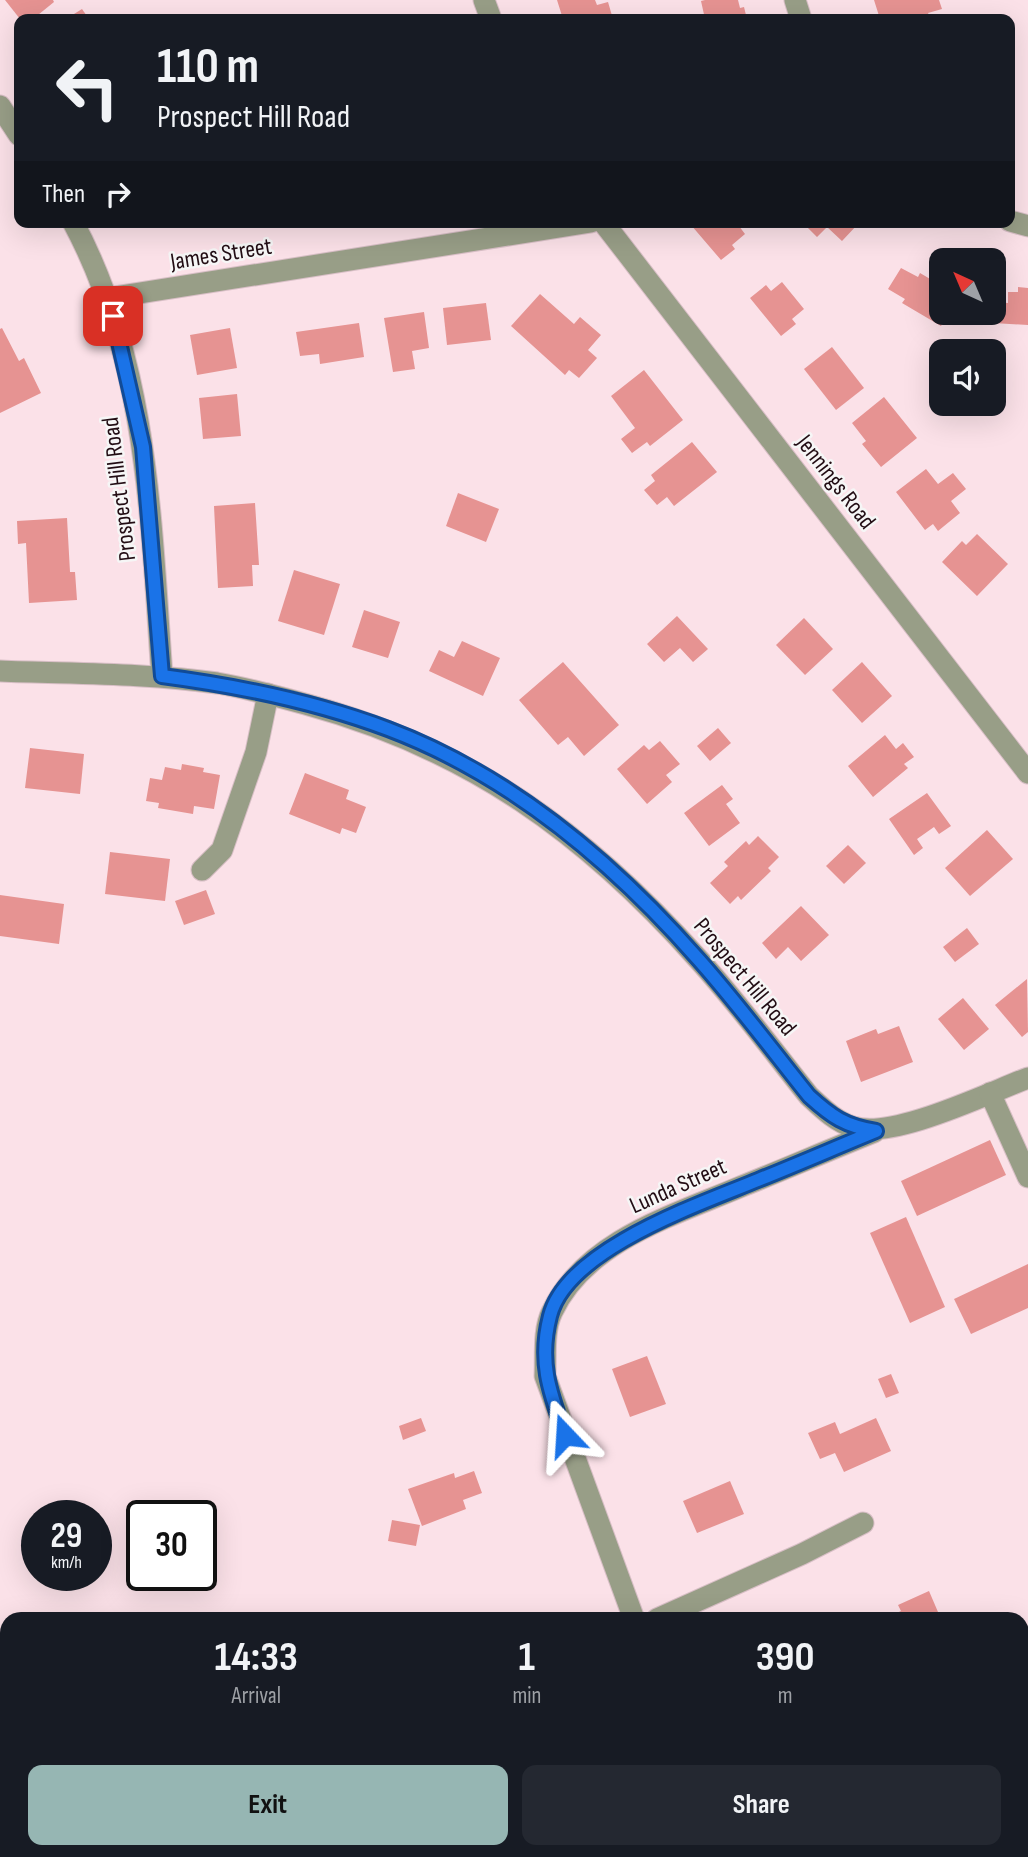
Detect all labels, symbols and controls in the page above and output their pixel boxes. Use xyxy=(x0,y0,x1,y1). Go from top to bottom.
text: 110 m xyxy=(157,38,259,97)
icon: left xyxy=(42,42,133,133)
text: Prospect Hill Road xyxy=(157,98,350,137)
icon: right xyxy=(99,175,137,213)
text: Then xyxy=(42,179,85,210)
street label: James Street xyxy=(167,232,274,276)
north arrow xyxy=(929,248,1006,326)
map controls xyxy=(929,248,1006,416)
pin xyxy=(83,286,143,346)
icon: arrive xyxy=(94,297,132,335)
button: sound xyxy=(929,339,1006,416)
street label: Prospect Hill Road xyxy=(96,415,142,563)
street label: Jennings Road xyxy=(790,428,882,535)
street label: Prospect Hill Road xyxy=(687,912,803,1042)
street label: Lunda Street xyxy=(625,1152,731,1220)
position arrow xyxy=(528,1398,602,1472)
speed limit sign: 30 xyxy=(126,1500,217,1591)
text: 29 xyxy=(51,1515,82,1558)
text: km/h xyxy=(51,1552,82,1573)
text: 14:33 xyxy=(215,1632,298,1683)
text: 1 xyxy=(519,1632,535,1683)
text: 390 xyxy=(756,1632,814,1683)
text: Arrival xyxy=(231,1682,281,1710)
text: min xyxy=(512,1682,541,1710)
text: m xyxy=(778,1682,793,1710)
button: Exit xyxy=(28,1765,508,1845)
button: Share xyxy=(522,1765,1001,1845)

